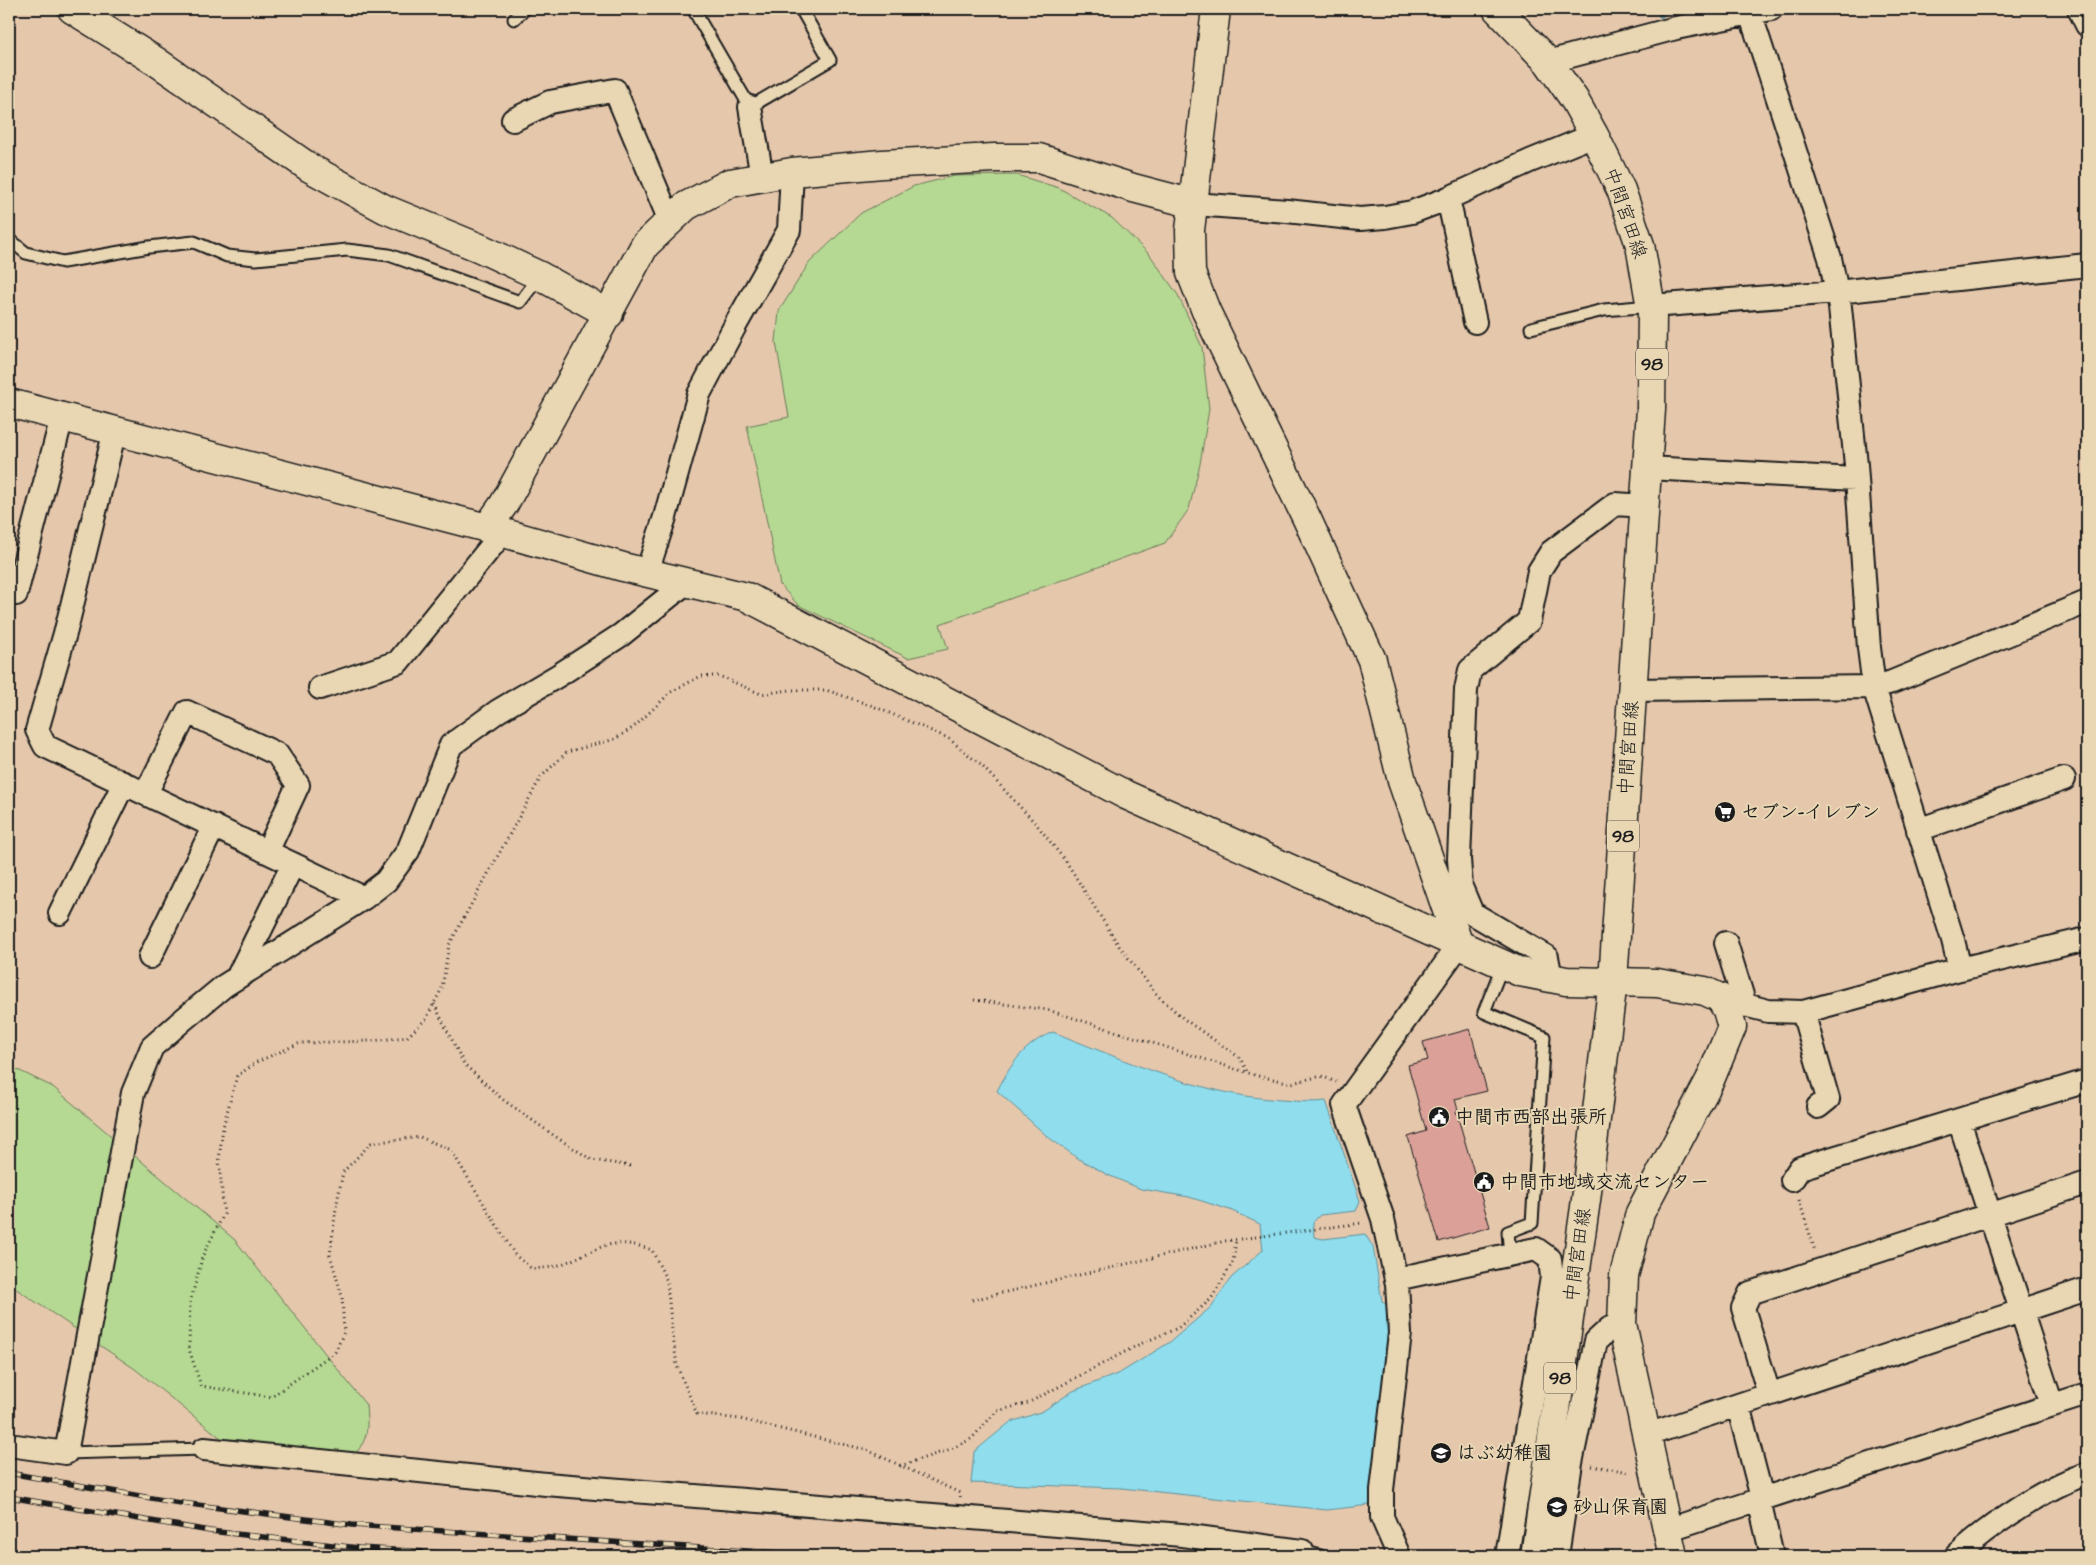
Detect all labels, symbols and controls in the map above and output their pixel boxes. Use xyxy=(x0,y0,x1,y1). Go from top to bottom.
street label: 中間宮田線 xyxy=(1597,164,1653,262)
road number: 98 xyxy=(1636,348,1668,379)
street label: 中間宮田線 xyxy=(1612,700,1646,796)
place label: セブン-イレブン xyxy=(1741,799,1880,826)
supermarket icon: セブン-イレブン xyxy=(1713,800,1737,824)
road number: 98 xyxy=(1607,820,1639,851)
place label: 中間市西部出張所 xyxy=(1455,1104,1607,1131)
public building icon: 中間市西部出張所 xyxy=(1427,1105,1451,1129)
place label: 中間市地域交流センター xyxy=(1500,1169,1709,1196)
public building icon: 中間市地域交流センター xyxy=(1472,1170,1496,1194)
street label: 中間宮田線 xyxy=(1558,1206,1598,1304)
road number: 98 xyxy=(1544,1362,1576,1394)
place label: はぶ幼稚園 xyxy=(1457,1440,1552,1467)
school or university icon: はぶ幼稚園 xyxy=(1429,1441,1453,1465)
place label: 砂山保育園 xyxy=(1573,1494,1668,1521)
school or university icon: 砂山保育園 xyxy=(1545,1495,1569,1519)

